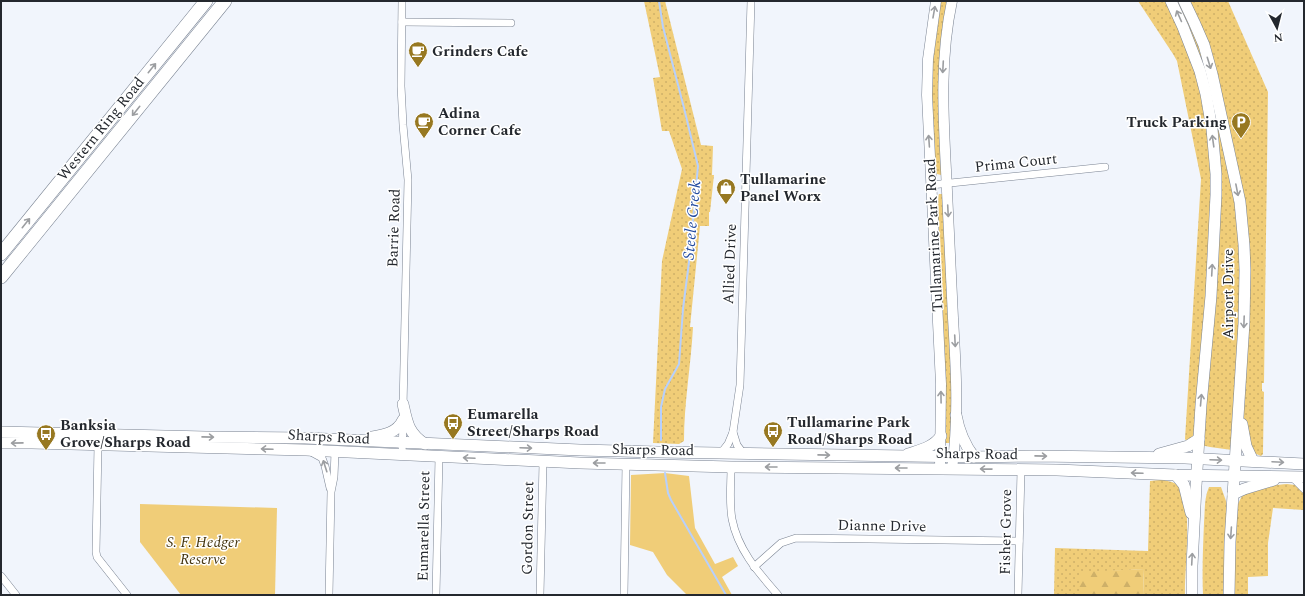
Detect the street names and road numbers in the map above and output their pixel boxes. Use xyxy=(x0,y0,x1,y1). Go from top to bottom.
street label: Western Ring Road xyxy=(52,72,150,186)
street label: Prima Court xyxy=(974,147,1058,179)
street label: Tullamarine Park Road xyxy=(918,158,950,312)
street label: Barrie Road xyxy=(381,188,407,268)
street label: Allied Drive xyxy=(717,223,743,305)
street label: Airport Drive xyxy=(1217,249,1240,339)
street label: Sharps Road xyxy=(287,423,371,451)
street label: Sharps Road xyxy=(612,438,694,462)
street label: Sharps Road xyxy=(936,442,1018,466)
street label: Eumarella Street xyxy=(412,470,436,582)
street label: Gordon Street xyxy=(516,481,540,575)
street label: Fisher Grove xyxy=(994,489,1018,575)
street label: Dianne Drive xyxy=(837,514,927,538)

